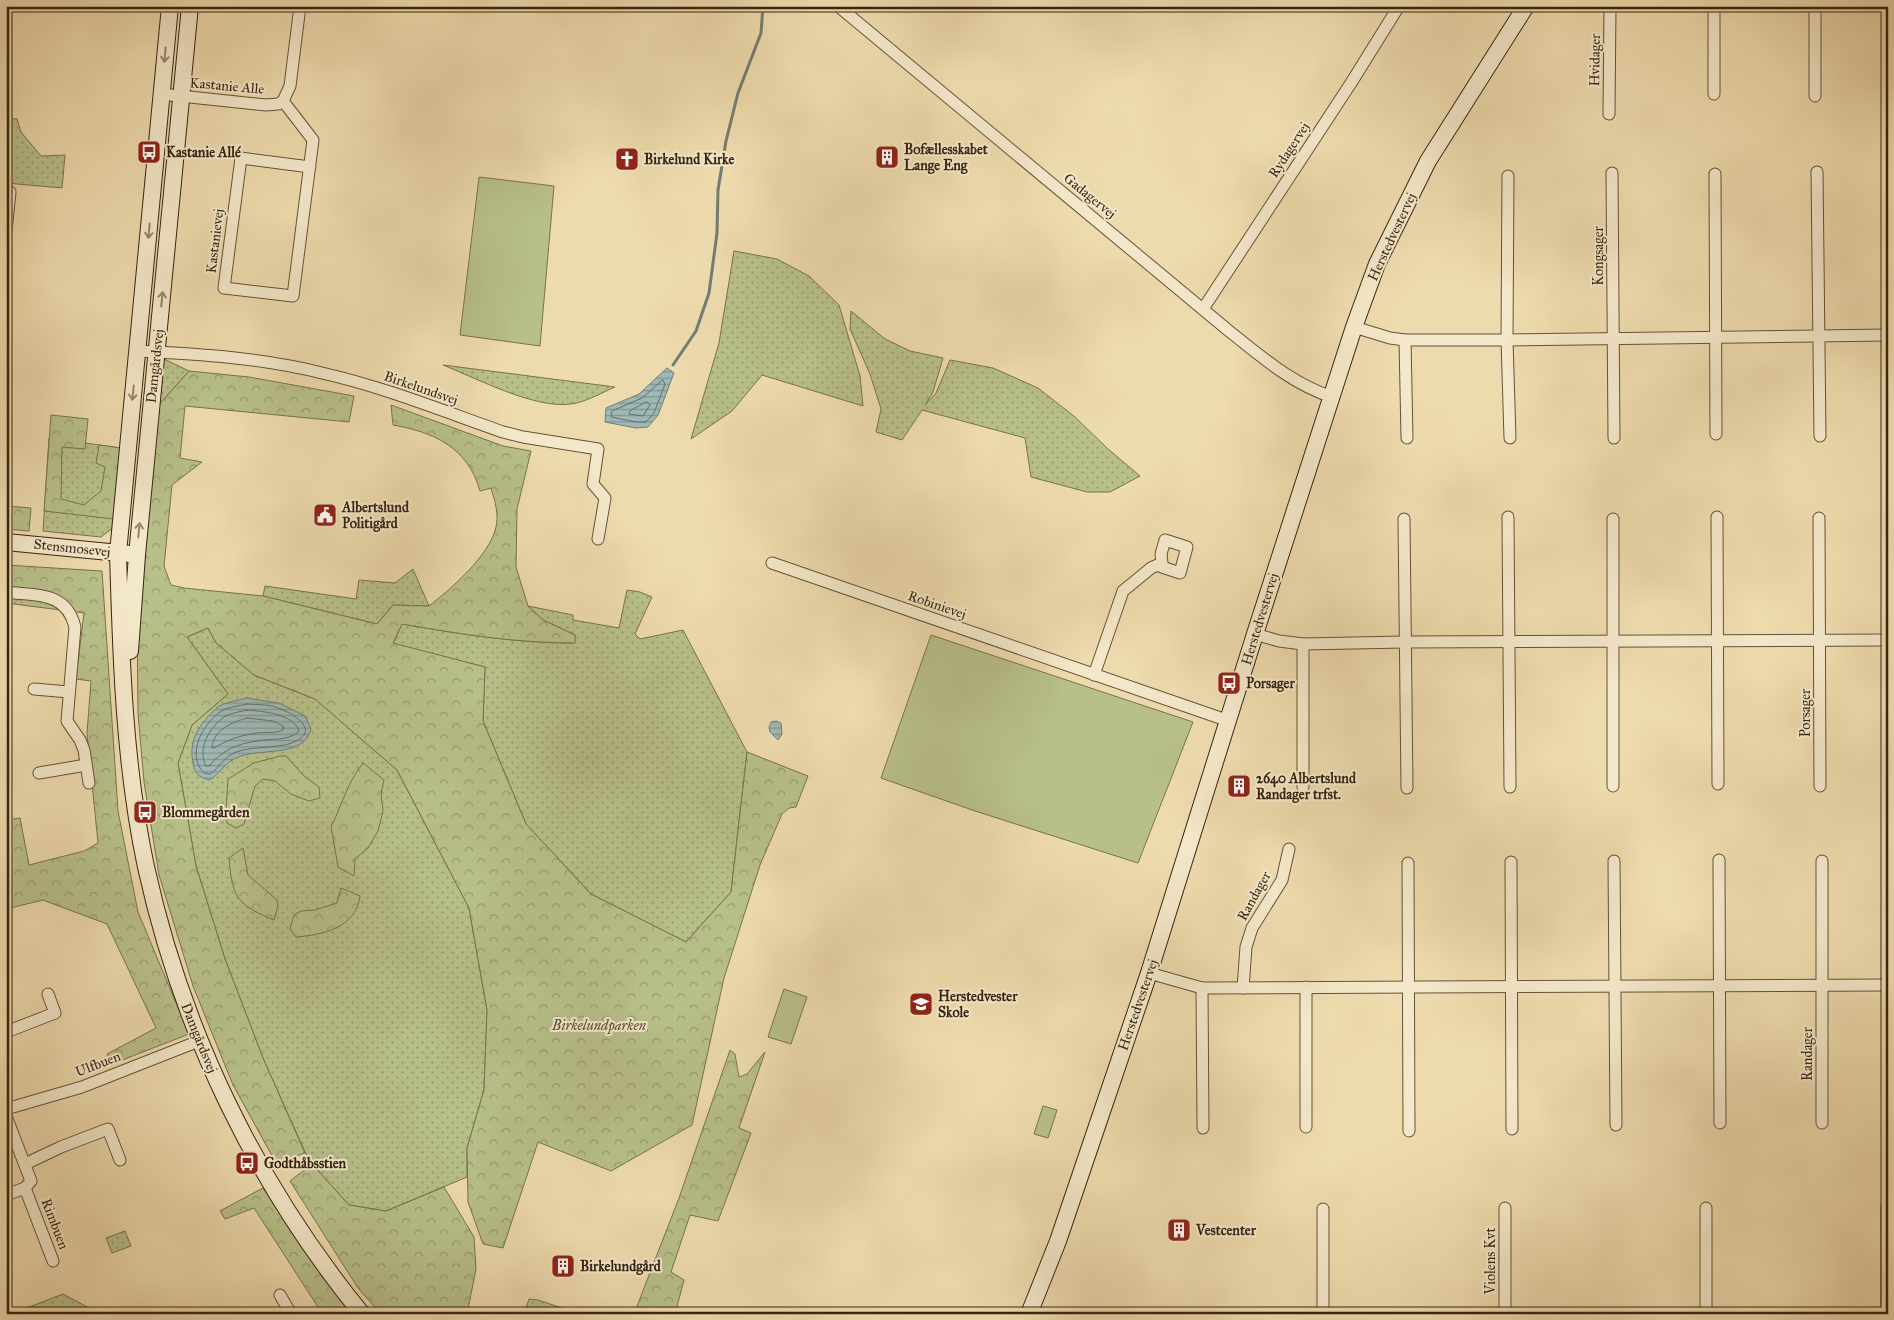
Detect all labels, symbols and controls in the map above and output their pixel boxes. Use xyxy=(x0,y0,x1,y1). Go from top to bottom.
street label: Hvidager xyxy=(1586,33,1604,87)
one-way arrow xyxy=(160,46,170,62)
street label: Kastanie Alle xyxy=(189,74,265,98)
street label: Rydagervej xyxy=(1265,119,1313,181)
bus stop icon: Kastanie Allé xyxy=(136,139,162,165)
place label: Bofællesskabet Lange Eng xyxy=(904,141,988,175)
place label: Kastanie Allé xyxy=(166,144,242,161)
building icon: Bofællesskabet Lange Eng xyxy=(874,144,900,170)
church icon: Birkelund Kirke xyxy=(614,146,640,172)
place label: Birkelund Kirke xyxy=(644,151,734,168)
street label: Gadagervej xyxy=(1060,170,1120,222)
street label: Herstedvestervej xyxy=(1364,190,1420,284)
street label: Kastanievej xyxy=(203,208,227,274)
one-way arrow xyxy=(144,223,153,239)
street label: Kongsager xyxy=(1590,225,1607,286)
one-way arrow xyxy=(157,291,167,307)
street label: Damgårdsvej xyxy=(143,328,167,404)
street label: Birkelundsvej xyxy=(382,367,460,409)
one-way arrow xyxy=(129,384,138,400)
place label: Albertslund Politigård xyxy=(341,499,410,533)
public building icon: Albertslund Politigård xyxy=(312,502,338,528)
one-way arrow xyxy=(134,522,144,538)
street label: Stensmosevej xyxy=(33,536,111,560)
street label: Herstedvestervej xyxy=(1238,571,1282,667)
street label: Robinievej xyxy=(906,587,968,623)
bus stop icon: Porsager xyxy=(1216,670,1242,696)
place label: Porsager xyxy=(1246,675,1295,693)
street label: Porsager xyxy=(1797,688,1814,737)
place label: 2640 Albertslund Randager trfst. xyxy=(1256,770,1357,804)
building icon: 2640 Albertslund Randager trfst. xyxy=(1226,773,1252,799)
bus stop icon: Blommegården xyxy=(132,799,158,825)
place label: Blommegården xyxy=(162,804,250,822)
street label: Randager xyxy=(1234,868,1275,924)
street label: Herstedvestervej xyxy=(1114,957,1162,1053)
place label: Herstedvester Skole xyxy=(938,988,1018,1021)
school or university icon: Herstedvester Skole xyxy=(908,991,934,1017)
street label: Damgårdsvej xyxy=(177,1000,221,1076)
park label: Birkelundparken xyxy=(551,1017,647,1035)
street label: Randager xyxy=(1799,1026,1816,1081)
street label: Ulfbuen xyxy=(73,1047,123,1080)
bus stop icon: Godthåbsstien xyxy=(234,1150,260,1176)
place label: Godthåbsstien xyxy=(264,1155,347,1172)
street label: Rimbuen xyxy=(38,1196,73,1252)
building icon: Vestcenter xyxy=(1166,1217,1192,1243)
place label: Vestcenter xyxy=(1195,1222,1257,1239)
street label: Violens Kvt xyxy=(1482,1227,1499,1296)
building icon: Birkelundgård xyxy=(550,1253,576,1279)
place label: Birkelundgård xyxy=(580,1258,662,1276)

